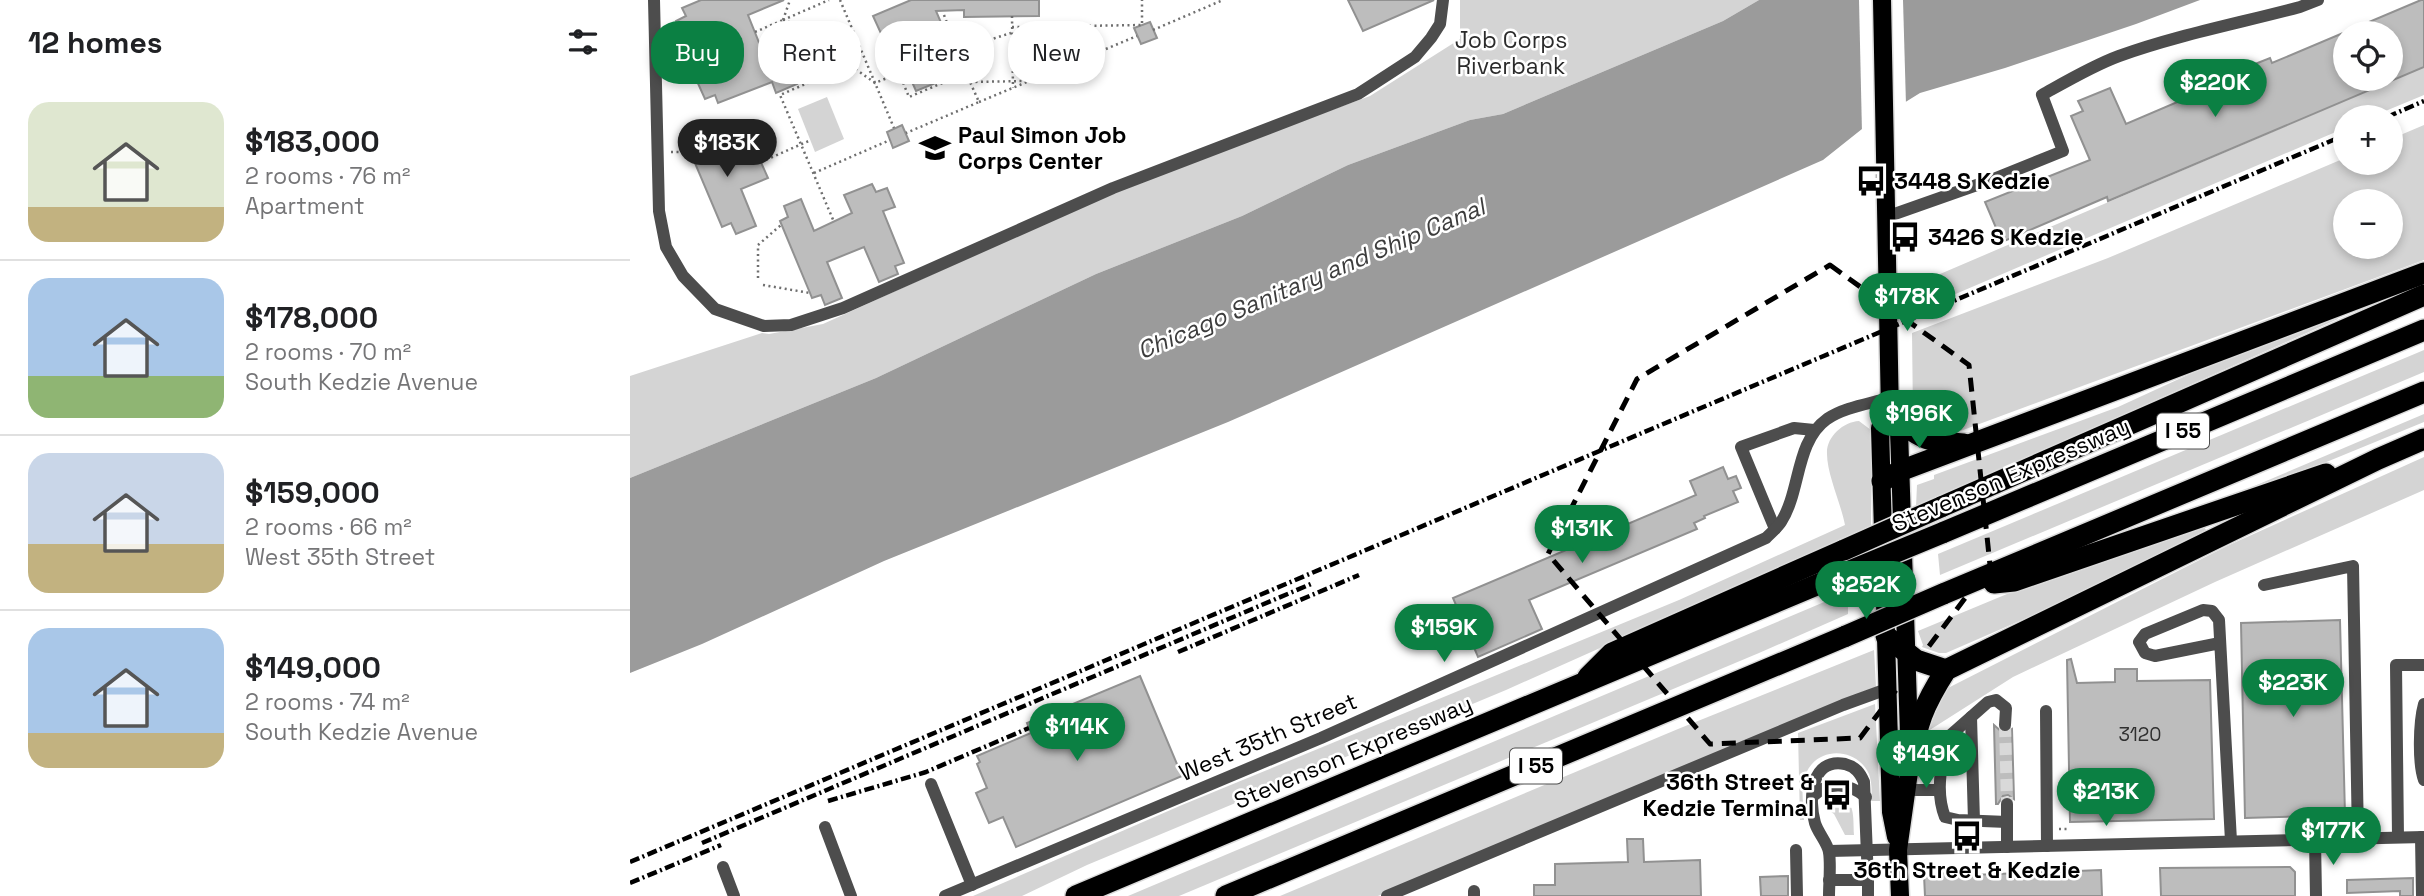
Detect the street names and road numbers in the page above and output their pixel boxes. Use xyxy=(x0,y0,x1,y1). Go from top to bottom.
street label: Stevenson Expressway xyxy=(1887,411,2135,539)
road number: I 55 xyxy=(2157,414,2209,448)
street label: West 35th Street xyxy=(1175,686,1361,788)
street label: Stevenson Expressway xyxy=(1229,688,1477,816)
road number: I 55 xyxy=(1510,748,1562,784)

